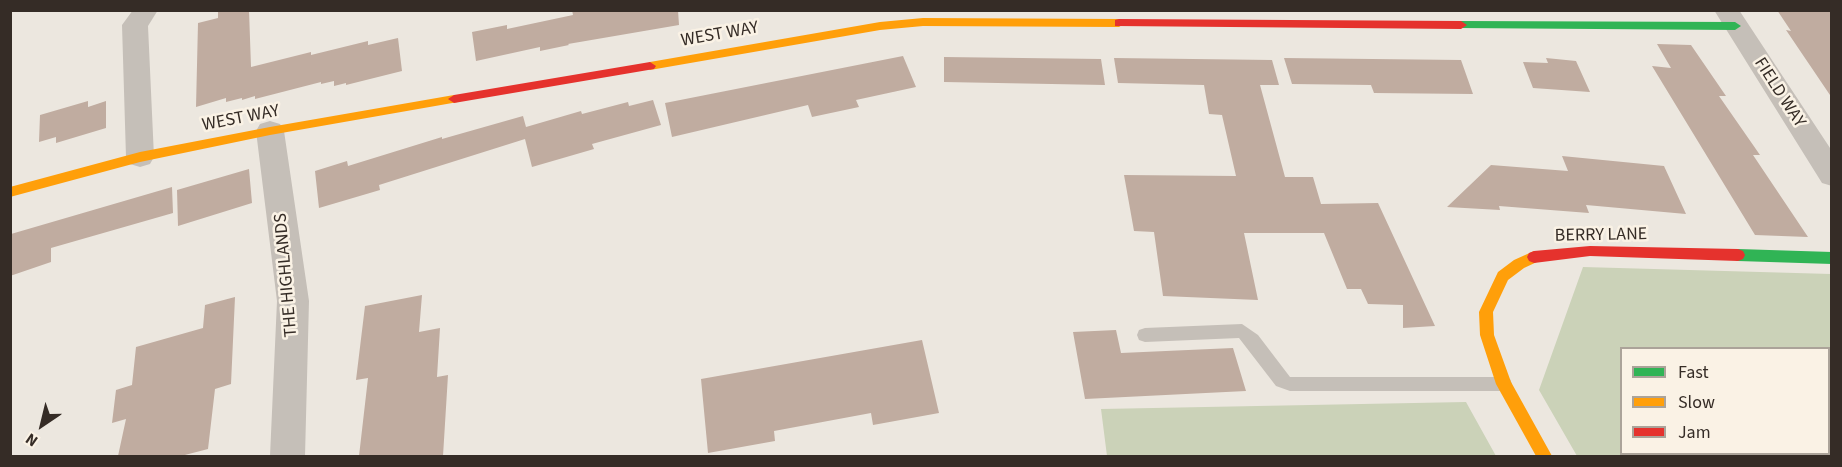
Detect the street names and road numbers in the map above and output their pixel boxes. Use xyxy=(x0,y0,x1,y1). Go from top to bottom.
street label: WEST WAY xyxy=(680,18,760,52)
street label: FIELD WAY xyxy=(1748,54,1810,132)
street label: WEST WAY xyxy=(200,101,282,137)
street label: THE HIGHLANDS xyxy=(271,212,303,338)
street label: BERRY LANE xyxy=(1555,224,1647,248)

